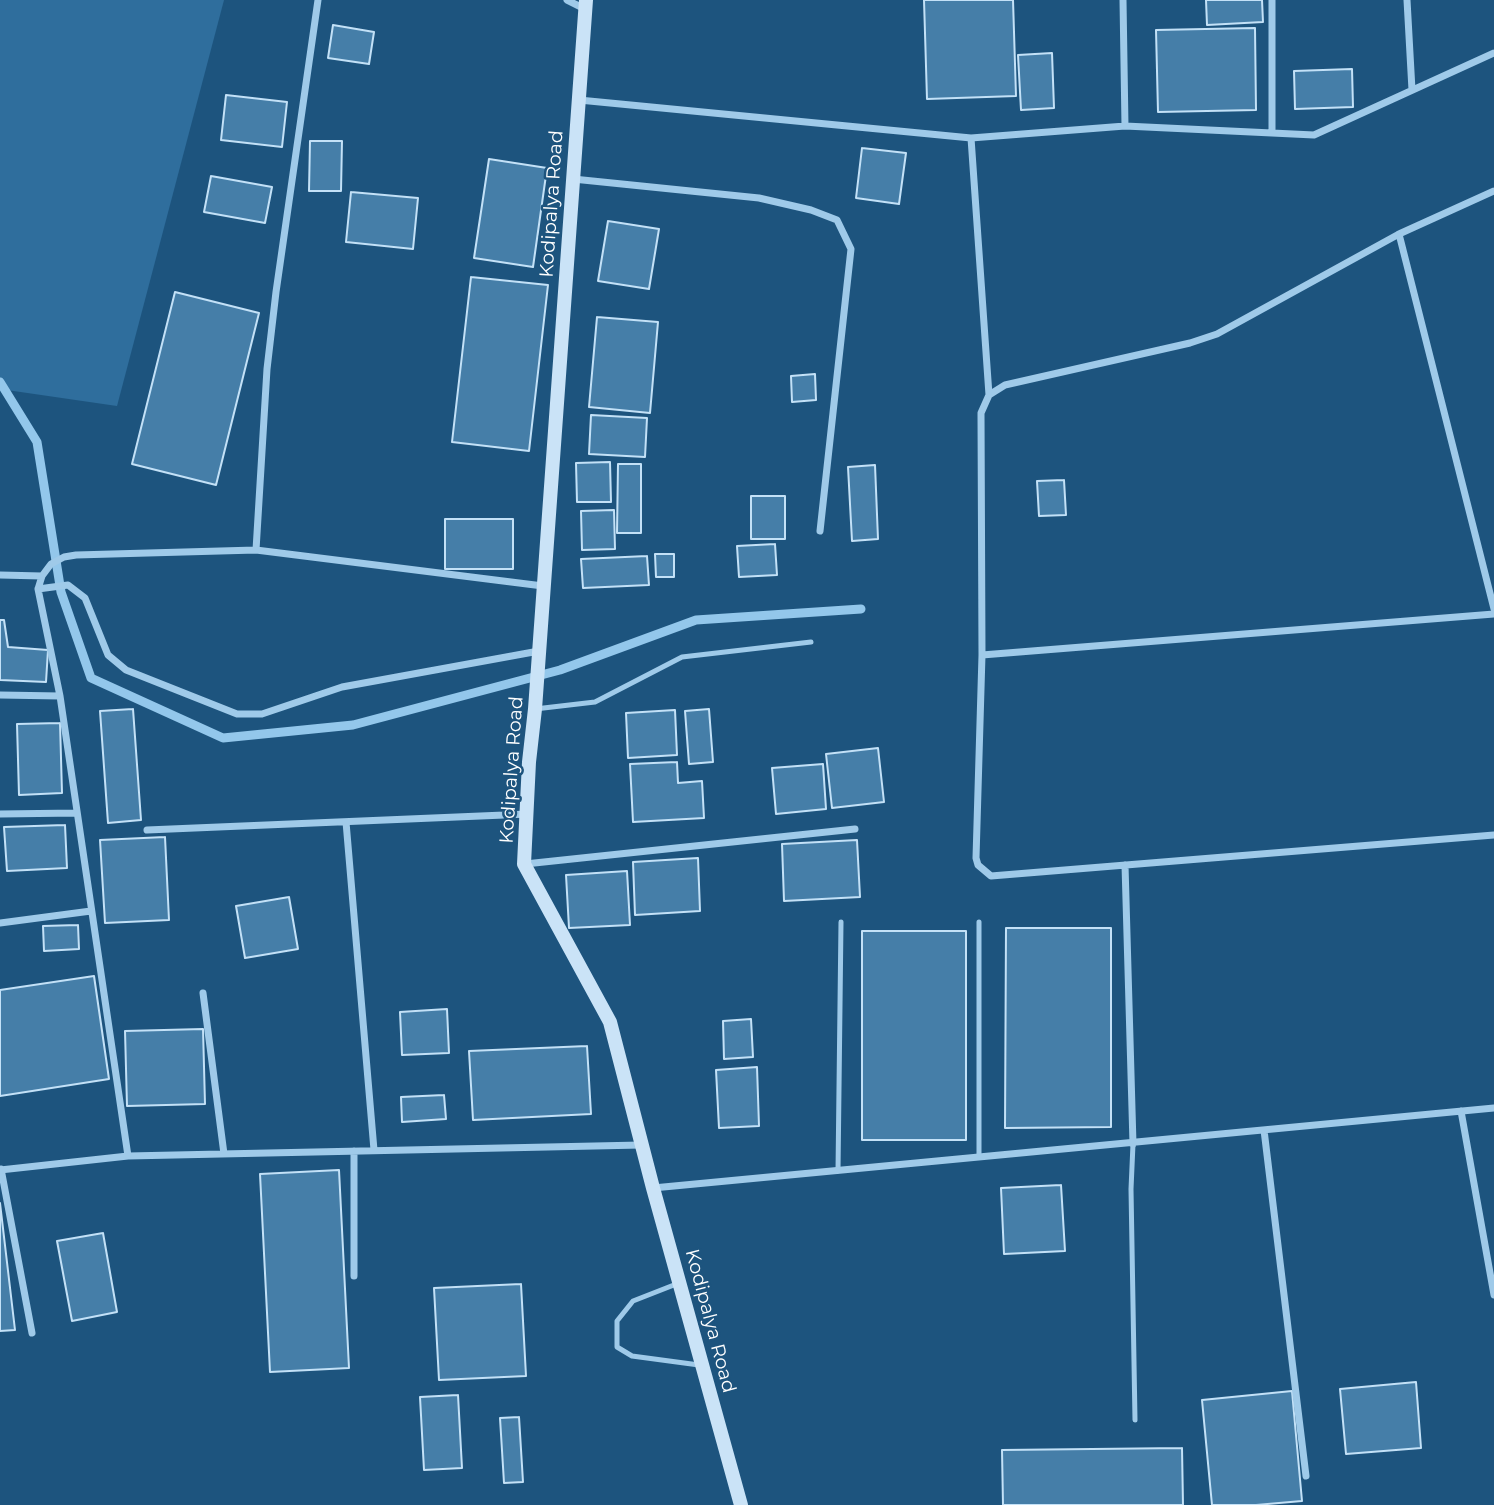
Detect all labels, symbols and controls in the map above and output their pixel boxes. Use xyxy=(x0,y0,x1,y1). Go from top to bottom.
street label: Kodipalya Road xyxy=(535,129,569,279)
street label: Kodipalya Road xyxy=(495,695,529,845)
street label: Kodipalya Road xyxy=(680,1247,740,1395)

